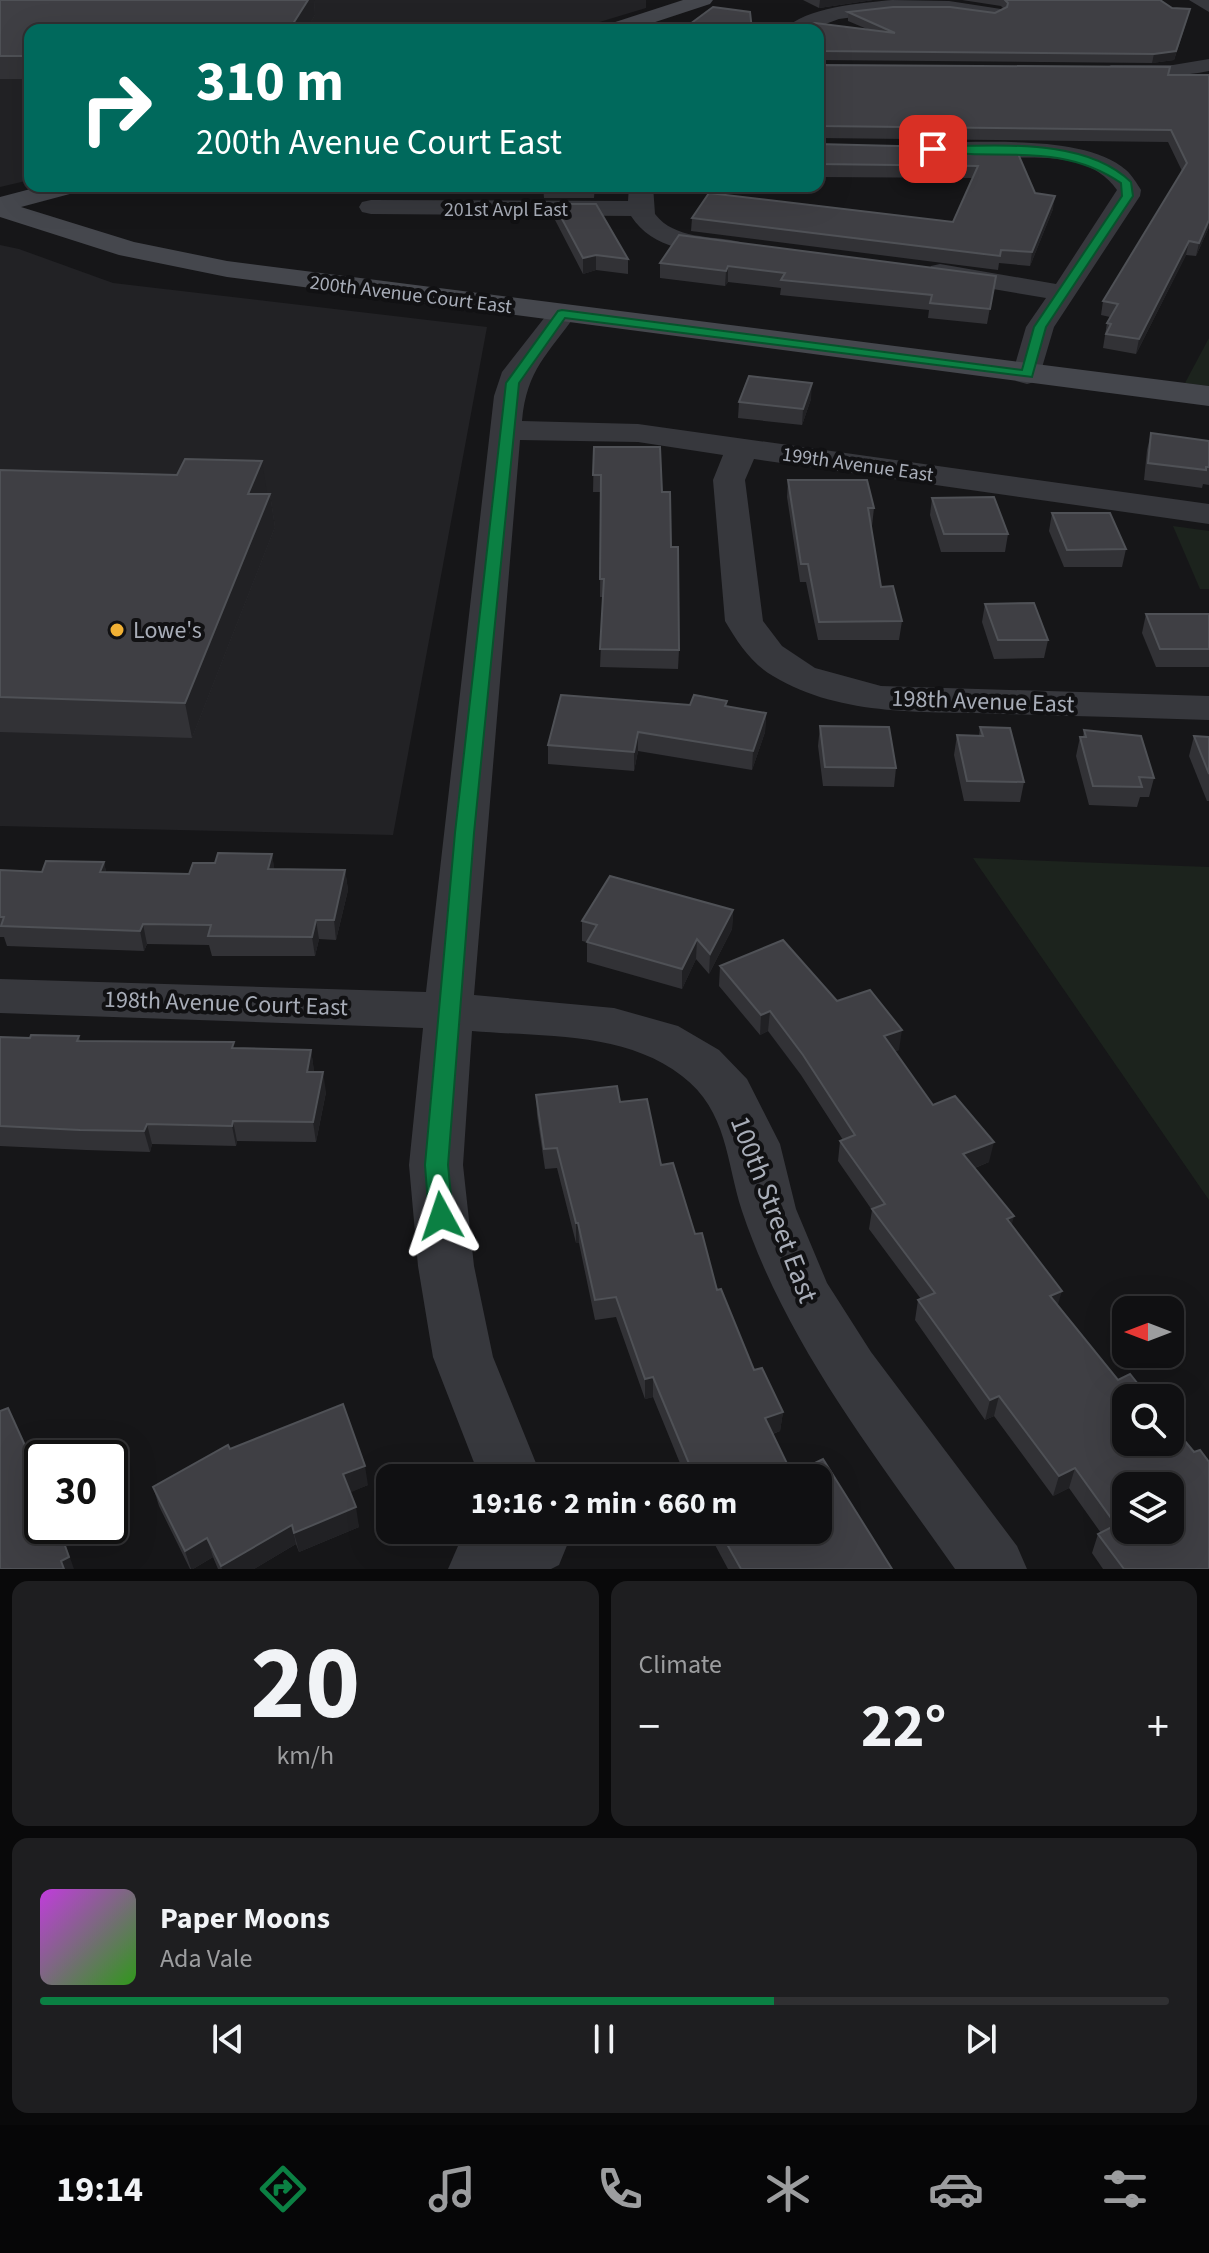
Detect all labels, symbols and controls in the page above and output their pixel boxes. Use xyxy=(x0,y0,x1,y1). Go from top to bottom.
text: 310 m xyxy=(196,43,344,122)
icon: right xyxy=(64,56,168,160)
pin xyxy=(899,115,967,183)
text: 200th Avenue Court East xyxy=(196,117,562,168)
icon: arrive xyxy=(911,127,955,171)
street label: 201st Avpl East xyxy=(444,196,568,224)
street label: 200th Avenue Court East xyxy=(308,269,514,321)
street label: 199th Avenue East xyxy=(780,441,936,489)
place label: Lowe's xyxy=(133,613,202,648)
marker: Lowe's xyxy=(108,621,126,639)
street label: 198th Avenue East xyxy=(891,681,1075,722)
street label: 198th Avenue Court East xyxy=(103,982,349,1025)
street label: 100th Street East xyxy=(720,1110,828,1309)
position arrow xyxy=(399,1174,483,1258)
north arrow xyxy=(1112,1296,1184,1368)
map controls xyxy=(1112,1296,1184,1544)
button: search xyxy=(1112,1384,1184,1456)
speed limit sign: 30 xyxy=(24,1440,128,1544)
button: layers xyxy=(1112,1472,1184,1544)
text: 19:16 · 2 min · 660 m xyxy=(471,1482,737,1525)
text: 20 xyxy=(250,1611,360,1759)
text: Climate xyxy=(639,1646,722,1683)
text: 22° xyxy=(861,1685,946,1770)
text: − xyxy=(639,1696,660,1759)
text: + xyxy=(1147,1696,1169,1759)
text: km/h xyxy=(276,1737,334,1774)
text: Paper Moons xyxy=(160,1897,330,1940)
text: Ada Vale xyxy=(160,1940,252,1977)
icon: previous xyxy=(206,2017,250,2061)
icon: pause xyxy=(582,2017,626,2061)
icon: next xyxy=(959,2017,1003,2061)
icon: directions xyxy=(255,2161,311,2217)
icon: music xyxy=(424,2161,480,2217)
icon: phone xyxy=(592,2161,648,2217)
icon: climate xyxy=(760,2161,816,2217)
icon: car xyxy=(928,2161,984,2217)
icon: filters xyxy=(1097,2161,1153,2217)
text: 19:14 xyxy=(56,2164,143,2215)

